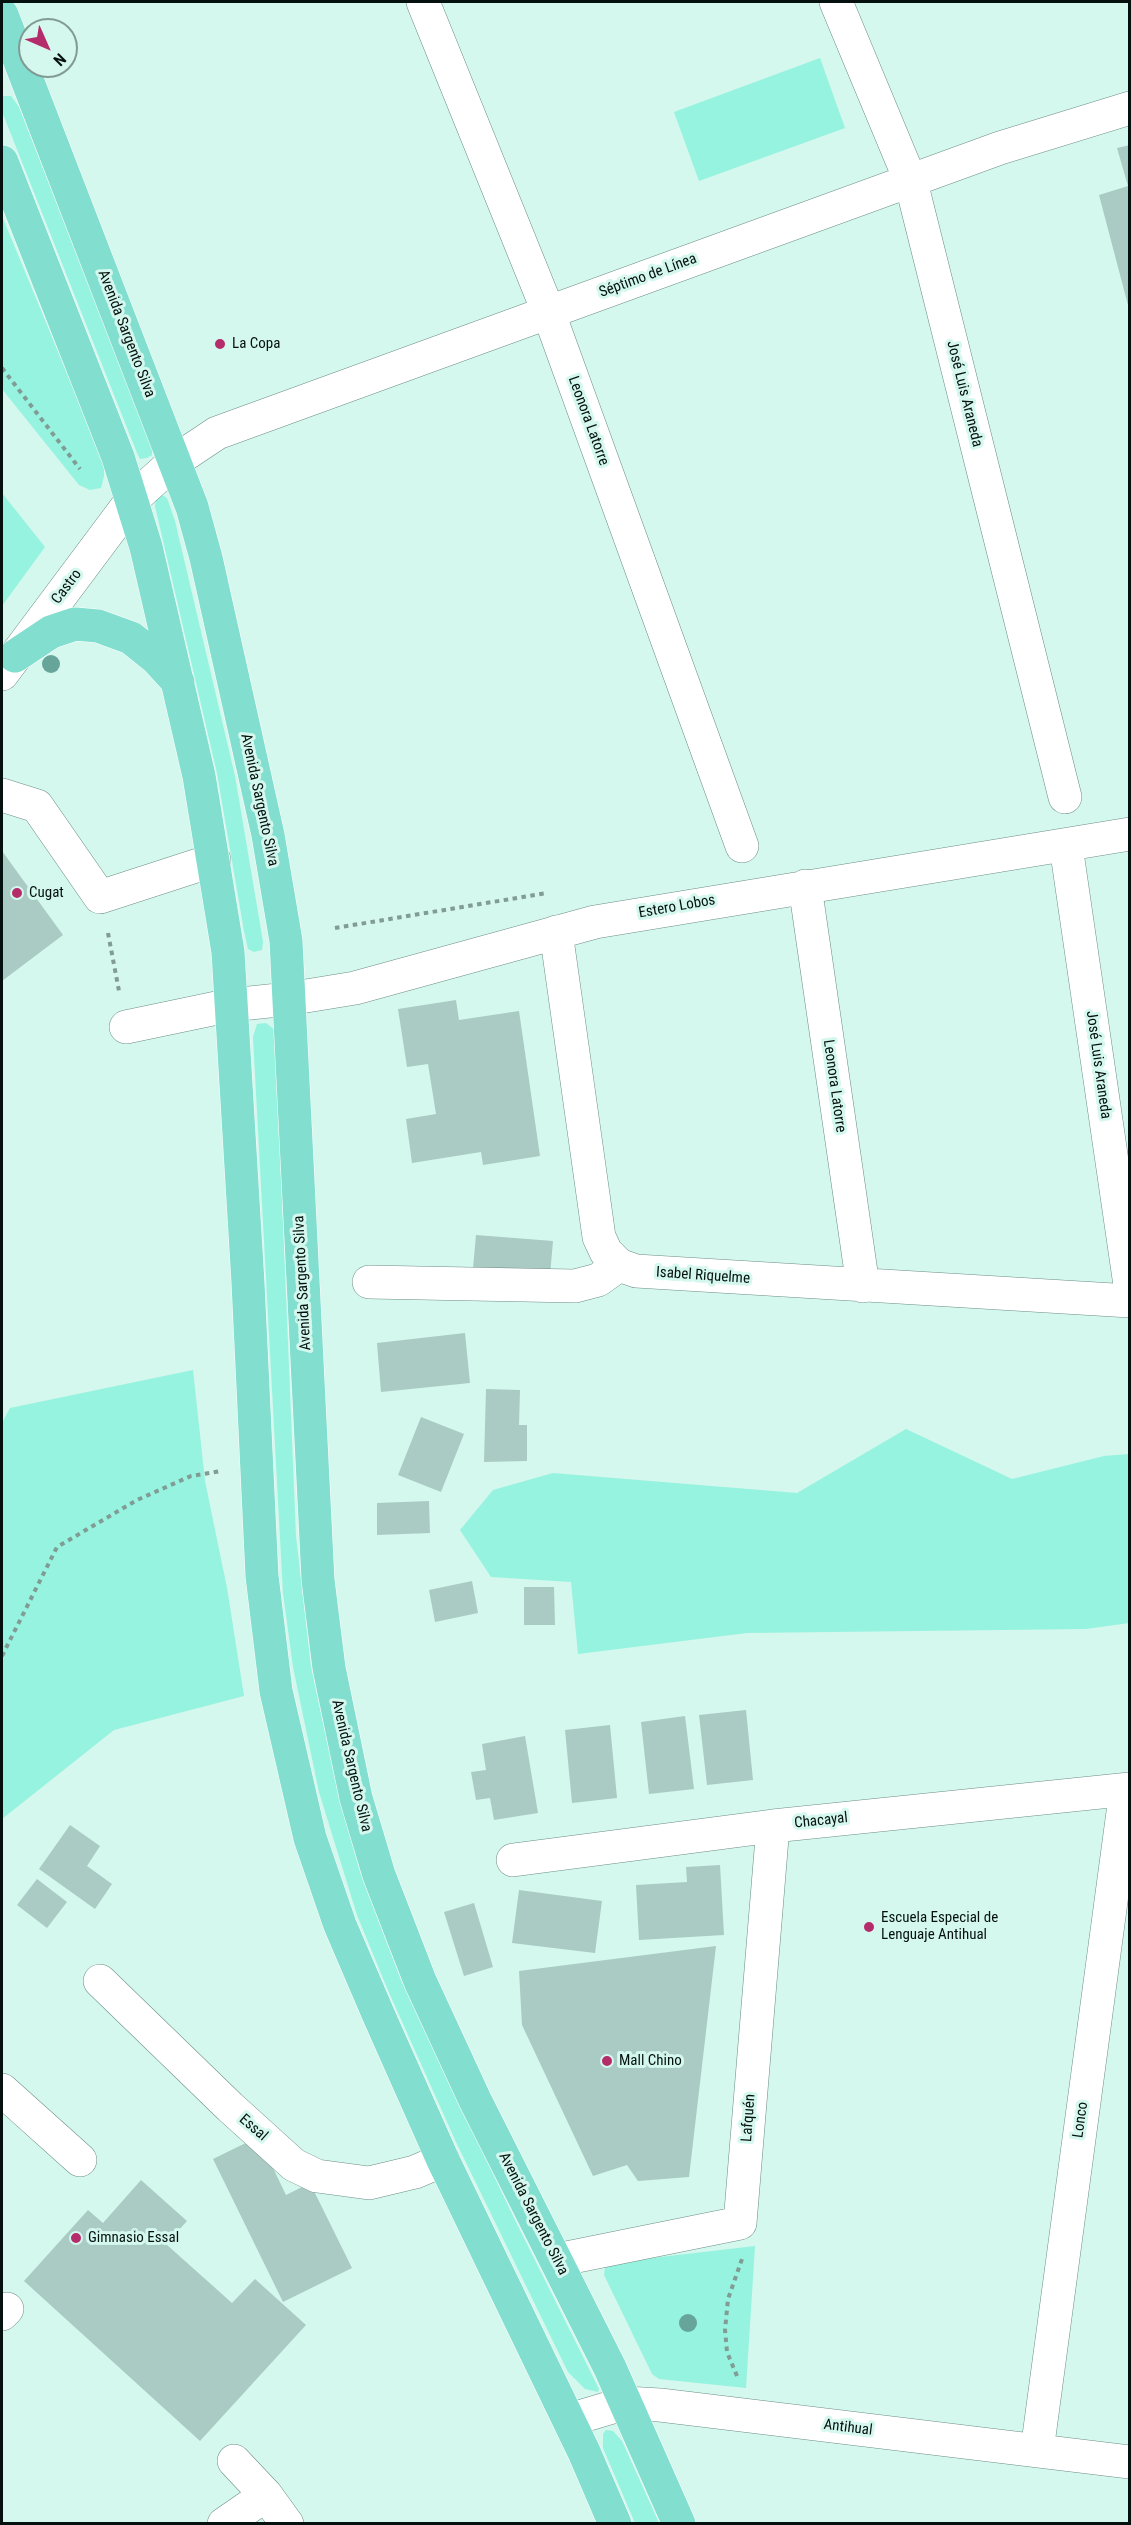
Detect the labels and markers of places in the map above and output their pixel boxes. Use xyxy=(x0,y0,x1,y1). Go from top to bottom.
place label: La Copa xyxy=(232,335,280,353)
marker: La Copa xyxy=(213,337,227,351)
place label: Cugat xyxy=(29,884,64,902)
marker: Cugat xyxy=(10,886,24,900)
place label: Escuela Especial de Lenguaje Antihual xyxy=(881,1909,998,1944)
marker: Escuela Especial de Lenguaje Antihual xyxy=(862,1920,876,1934)
place label: Mall Chino xyxy=(619,2052,682,2070)
marker: Mall Chino xyxy=(600,2054,614,2068)
place label: Gimnasio Essal xyxy=(88,2229,179,2247)
marker: Gimnasio Essal xyxy=(69,2231,83,2245)

